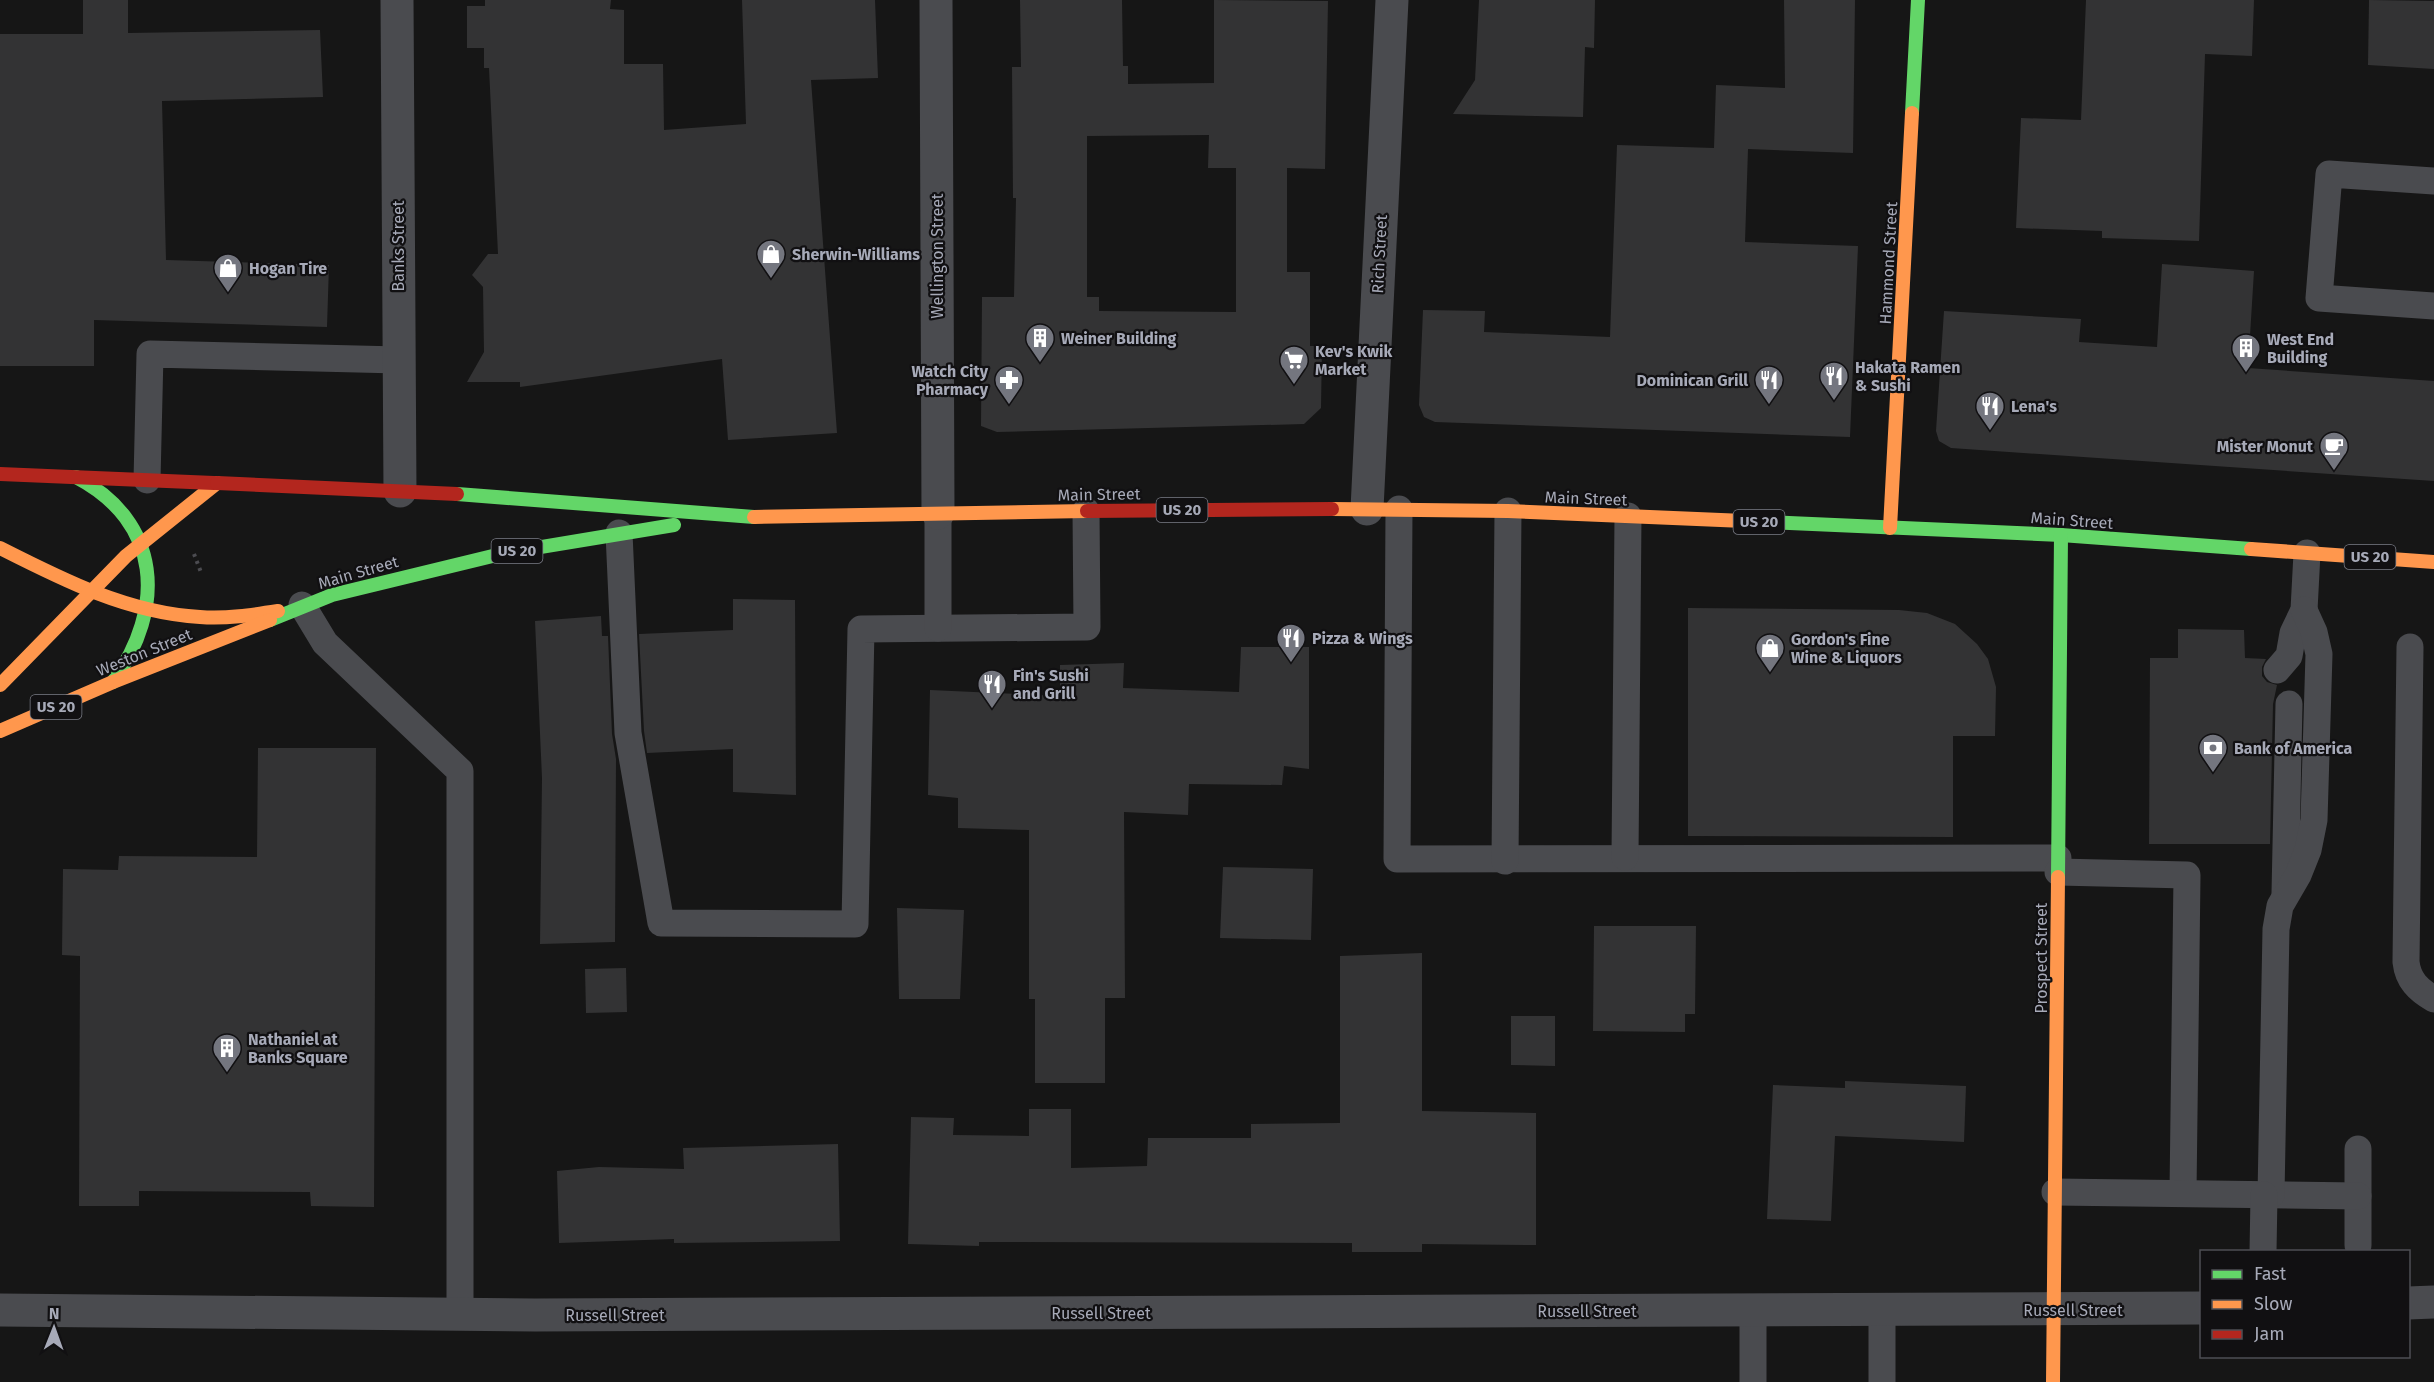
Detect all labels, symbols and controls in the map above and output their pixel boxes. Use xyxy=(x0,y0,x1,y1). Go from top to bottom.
street label: Wellington Street xyxy=(928,193,947,319)
street label: Banks Street xyxy=(389,200,408,292)
street label: Hammond Street xyxy=(1876,201,1901,325)
street label: Rich Street xyxy=(1368,214,1391,294)
shop icon: Sherwin-Williams xyxy=(755,238,787,280)
place label: Sherwin-Williams xyxy=(792,245,920,264)
shop icon: Hogan Tire xyxy=(212,252,244,294)
place label: Hogan Tire xyxy=(249,259,327,278)
building icon: Weiner Building xyxy=(1024,322,1056,364)
place label: Weiner Building xyxy=(1061,329,1177,348)
place label: West End Building xyxy=(2267,330,2334,367)
building icon: West End Building xyxy=(2230,332,2262,374)
place label: Kev's Kwik Market xyxy=(1315,342,1392,379)
supermarket icon: Kev's Kwik Market xyxy=(1278,344,1310,386)
place label: Hakata Ramen & Sushi xyxy=(1855,358,1960,395)
restaurant icon: Hakata Ramen & Sushi xyxy=(1818,360,1850,402)
place label: Watch City Pharmacy xyxy=(911,362,989,399)
pharmacy icon: Watch City Pharmacy xyxy=(993,364,1025,406)
restaurant icon: Dominican Grill xyxy=(1753,364,1785,406)
place label: Dominican Grill xyxy=(1636,371,1748,390)
restaurant icon: Lena's xyxy=(1974,390,2006,432)
place label: Lena's xyxy=(2011,397,2057,416)
cafe icon: Mister Monut xyxy=(2318,430,2350,472)
place label: Mister Monut xyxy=(2217,437,2314,456)
street label: Main Street xyxy=(1057,484,1141,505)
street label: Main Street xyxy=(1544,488,1628,509)
road number: US 20 xyxy=(1156,498,1208,522)
street label: Main Street xyxy=(2030,508,2114,533)
road number: US 20 xyxy=(1734,510,1784,534)
road number: US 20 xyxy=(492,539,542,563)
road number: US 20 xyxy=(2344,545,2396,569)
street label: Main Street xyxy=(316,552,401,593)
restaurant icon: Pizza & Wings xyxy=(1275,622,1307,664)
street label: Weston Street xyxy=(94,625,195,680)
place label: Pizza & Wings xyxy=(1312,629,1413,648)
place label: Gordon's Fine Wine & Liquors xyxy=(1791,630,1902,667)
shop icon: Gordon's Fine Wine & Liquors xyxy=(1754,632,1786,674)
place label: Fin's Sushi and Grill xyxy=(1013,666,1089,703)
restaurant icon: Fin's Sushi and Grill xyxy=(976,668,1008,710)
road number: US 20 xyxy=(31,695,82,719)
bank icon: Bank of America xyxy=(2197,732,2229,774)
place label: Bank of America xyxy=(2234,739,2353,758)
street label: Prospect Street xyxy=(2032,902,2051,1013)
place label: Nathaniel at Banks Square xyxy=(248,1030,348,1067)
building icon: Nathaniel at Banks Square xyxy=(211,1032,243,1074)
legend xyxy=(2200,1250,2410,1358)
text: Fast xyxy=(2254,1263,2287,1285)
text: Slow xyxy=(2254,1293,2293,1315)
north arrow xyxy=(24,1298,84,1358)
street label: Russell Street xyxy=(2023,1301,2123,1320)
street label: Russell Street xyxy=(1537,1302,1637,1321)
text: N xyxy=(49,1304,60,1323)
street label: Russell Street xyxy=(1051,1304,1151,1323)
street label: Russell Street xyxy=(565,1306,665,1325)
text: Jam xyxy=(2254,1323,2285,1345)

